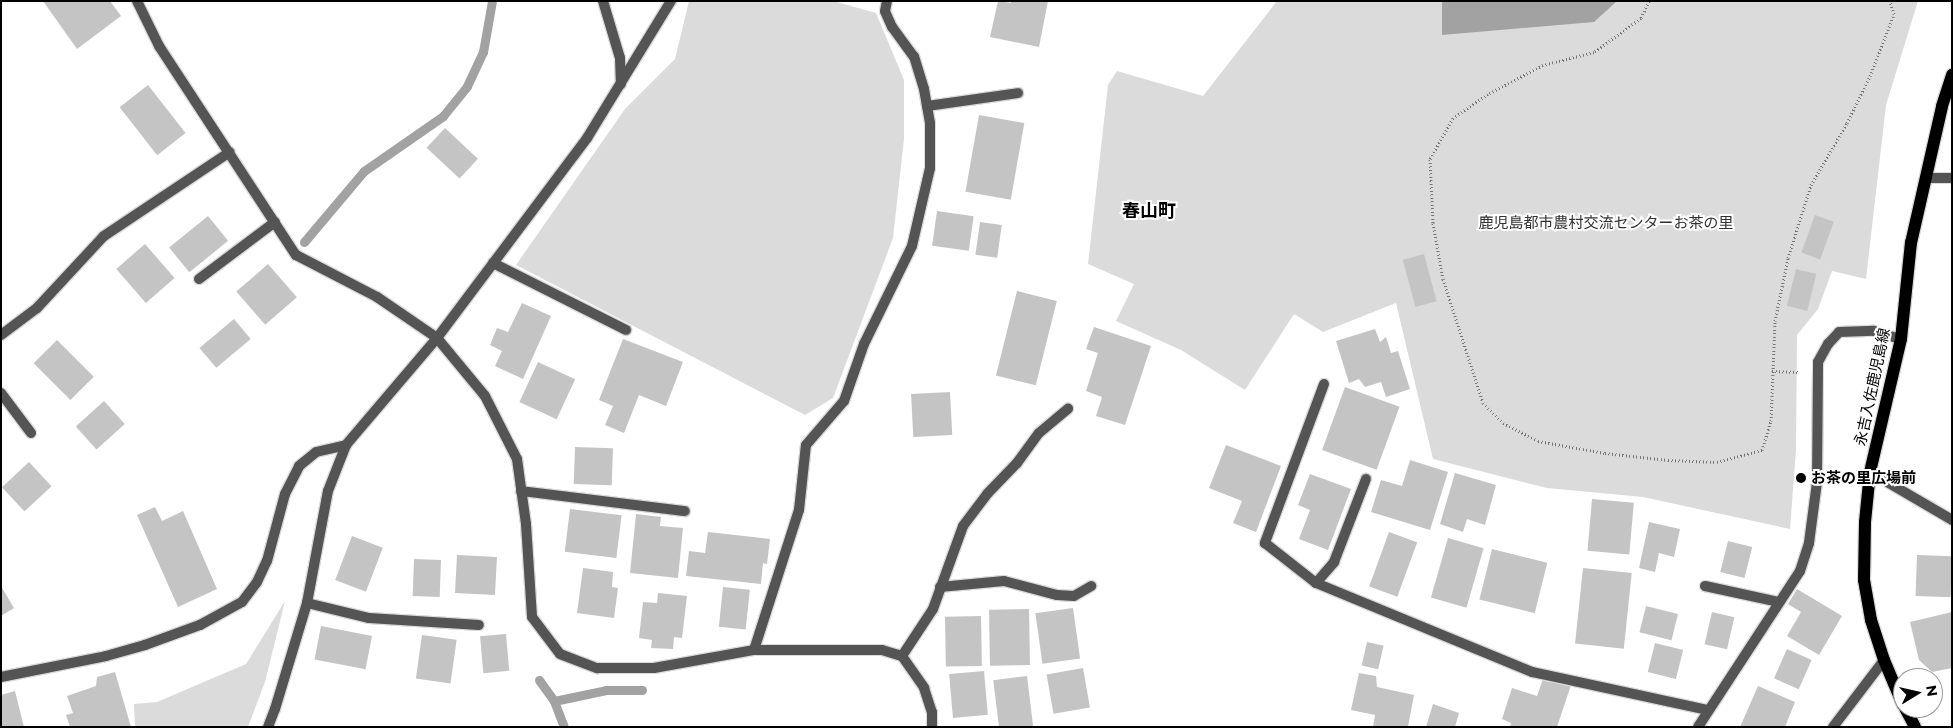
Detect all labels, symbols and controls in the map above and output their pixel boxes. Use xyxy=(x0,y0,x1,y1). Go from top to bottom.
district label: 春山町 xyxy=(1122,200,1176,222)
park label: 鹿児島都市農村交流センターお茶の里 xyxy=(1479,214,1733,232)
street label: 永吉入佐鹿児島線 xyxy=(1851,326,1893,448)
place label: お茶の里広場前 xyxy=(1811,469,1916,487)
marker: お茶の里広場前 xyxy=(1795,472,1807,484)
north arrow xyxy=(1893,668,1943,718)
text: N xyxy=(1922,684,1942,698)

